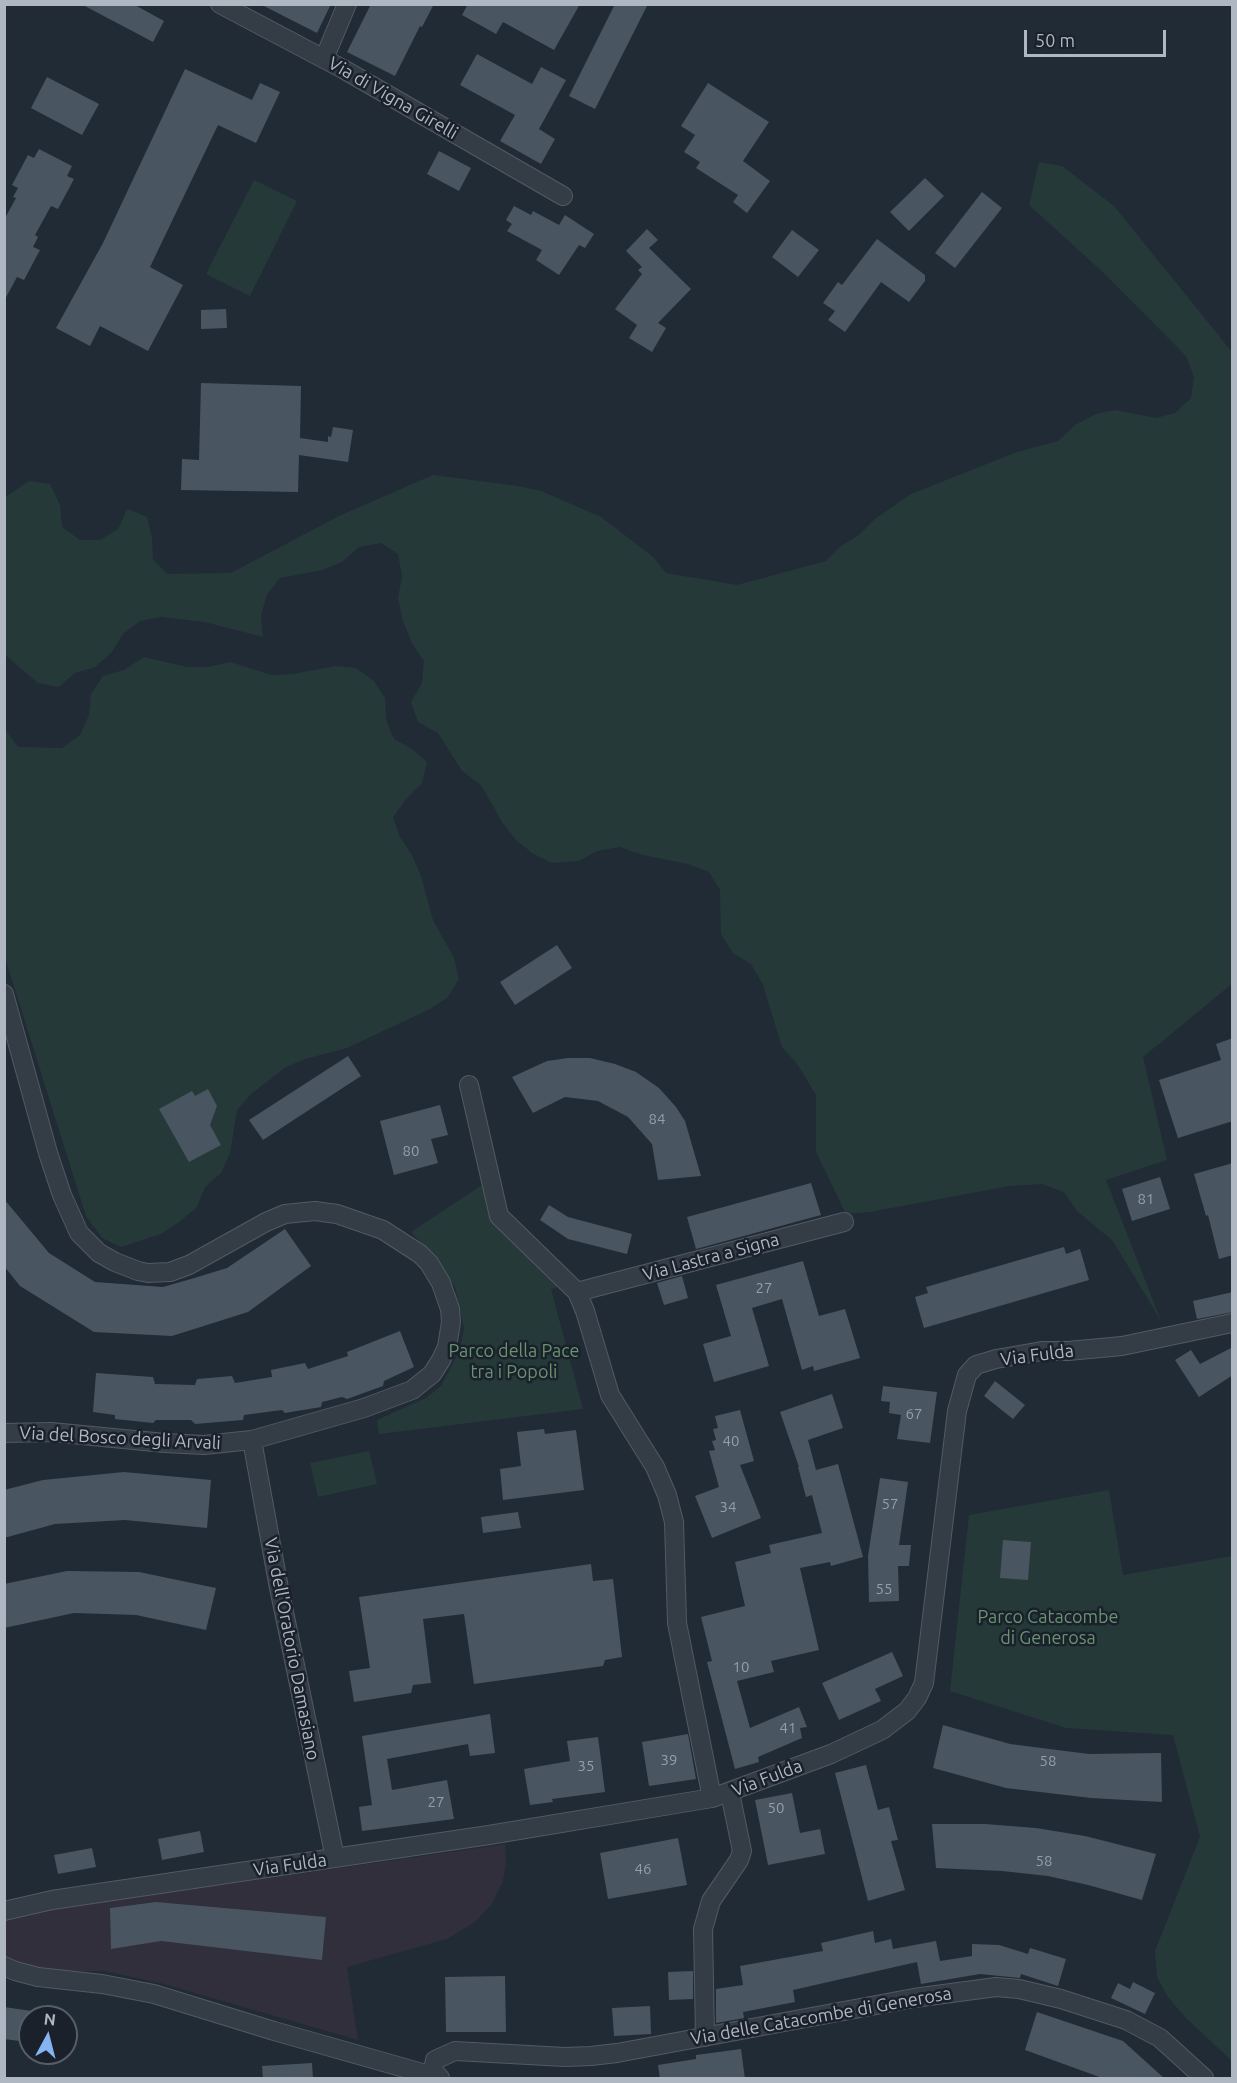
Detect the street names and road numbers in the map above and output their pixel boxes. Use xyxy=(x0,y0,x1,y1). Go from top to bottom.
street label: Via di Vigna Girelli xyxy=(324,52,462,144)
street label: Via Lastra a Signa xyxy=(640,1228,782,1286)
street label: Via Fulda xyxy=(999,1340,1075,1370)
street label: Via del Bosco degli Arvali xyxy=(19,1422,221,1454)
street label: Via dell'Oratorio Damasiano xyxy=(260,1536,324,1762)
street label: Via Fulda xyxy=(729,1755,805,1801)
street label: Via Fulda xyxy=(252,1849,328,1881)
street label: Via delle Catacombe di Generosa xyxy=(689,1982,953,2050)

